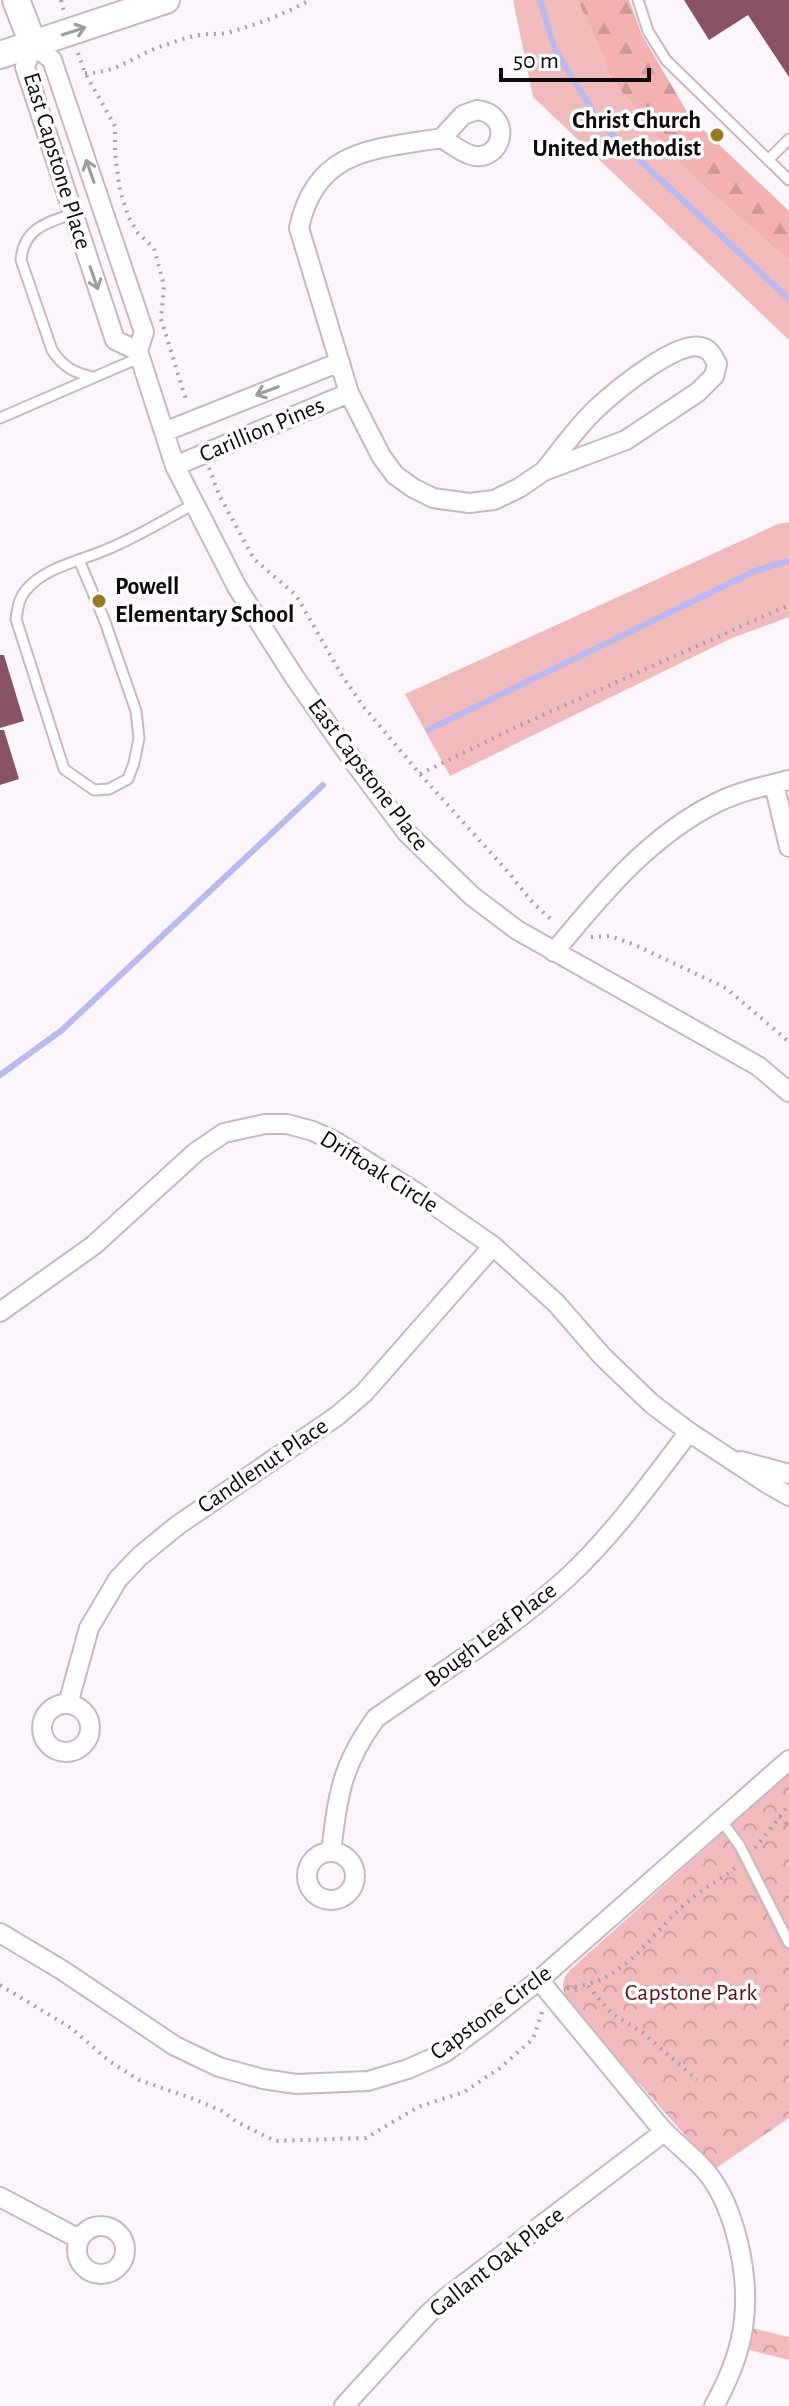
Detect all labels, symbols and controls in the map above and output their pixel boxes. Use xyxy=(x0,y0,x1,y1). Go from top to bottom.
one-way arrow xyxy=(61,22,86,37)
scale bar xyxy=(501,32,649,82)
text: 50 m xyxy=(513,49,559,73)
street label: East Capstone Place xyxy=(19,70,95,252)
place label: Christ Church United Methodist xyxy=(533,109,701,161)
marker: Christ Church United Methodist xyxy=(708,126,726,144)
one-way arrow xyxy=(81,158,96,183)
one-way arrow xyxy=(87,265,102,290)
one-way arrow xyxy=(255,385,280,399)
street label: Carillion Pines xyxy=(196,393,328,467)
place label: Powell Elementary School xyxy=(115,575,294,627)
marker: Powell Elementary School xyxy=(90,592,108,610)
street label: East Capstone Place xyxy=(303,695,433,855)
street label: Driftoak Circle xyxy=(316,1126,442,1218)
street label: Candlenut Place xyxy=(194,1414,332,1518)
street label: Bough Leaf Place xyxy=(421,1578,561,1692)
street label: Capstone Circle xyxy=(426,1961,556,2065)
park label: Capstone Park xyxy=(625,1981,757,2005)
street label: Gallant Oak Place xyxy=(425,2202,569,2322)

